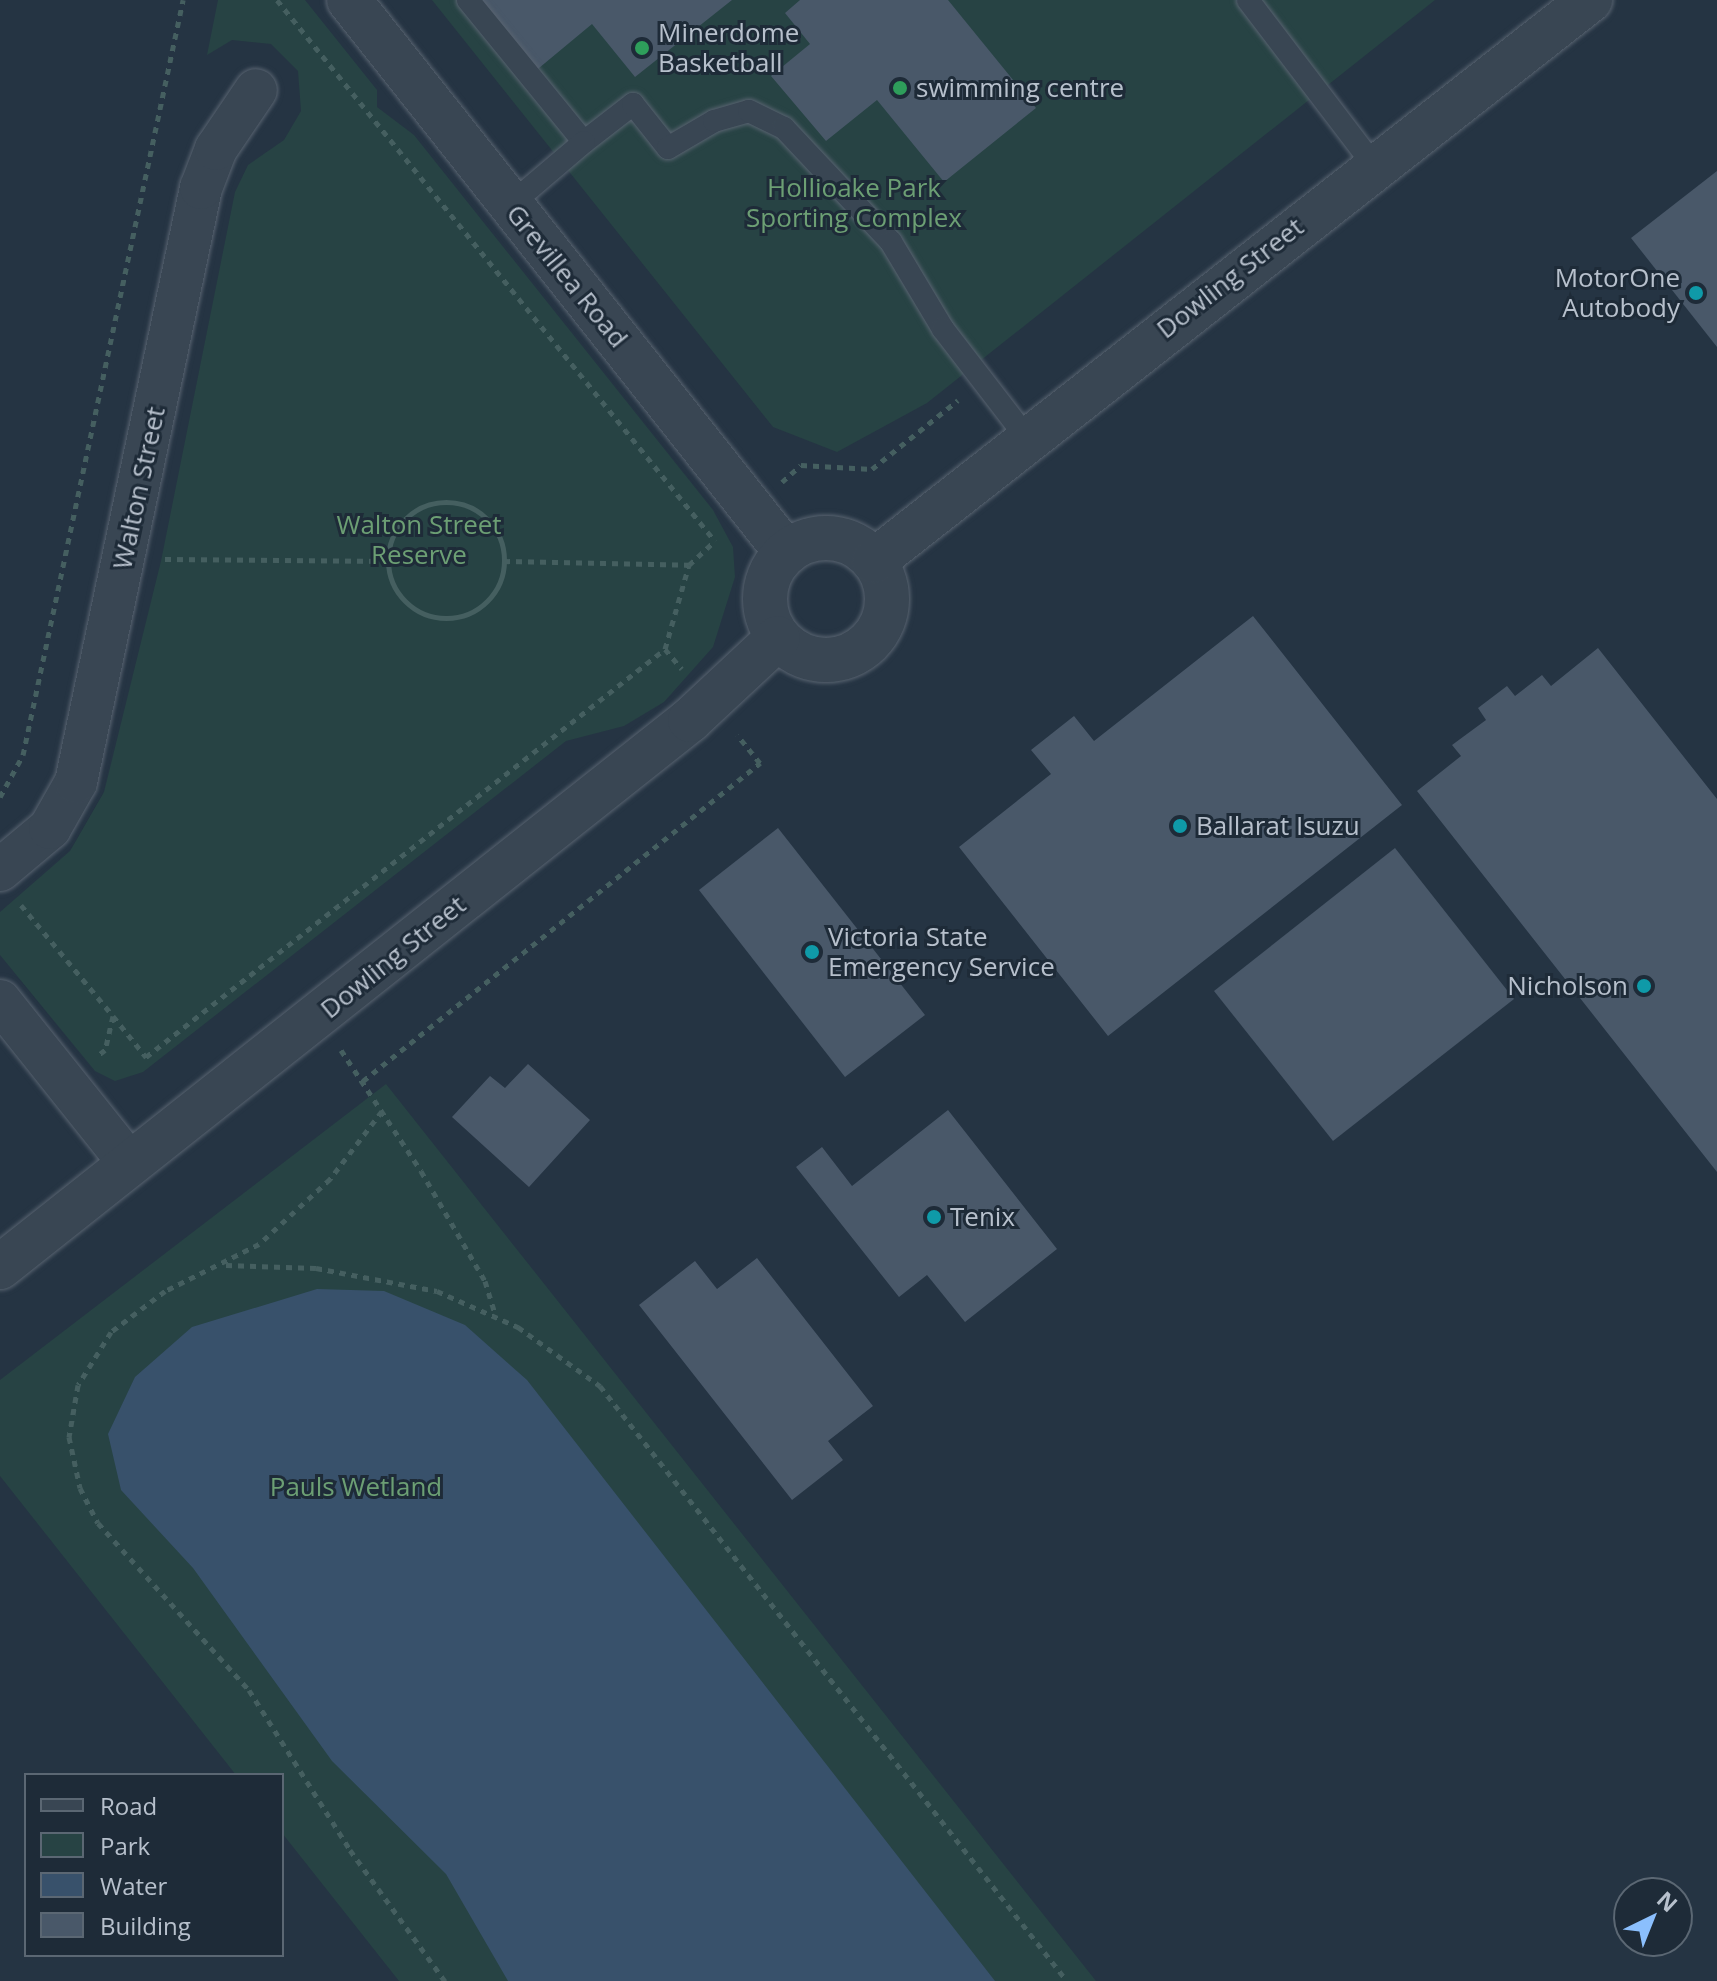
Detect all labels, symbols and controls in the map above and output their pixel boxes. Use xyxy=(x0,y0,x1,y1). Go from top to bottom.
place label: Minerdome Basketball xyxy=(658,17,799,78)
marker: Minerdome Basketball xyxy=(633,39,651,57)
place label: swimming centre xyxy=(916,72,1124,104)
marker: swimming centre xyxy=(891,79,909,97)
park label: Hollioake Park Sporting Complex xyxy=(746,172,962,234)
street label: Grevillea Road xyxy=(500,198,634,354)
street label: Dowling Street xyxy=(1151,211,1309,345)
place label: MotorOne Autobody xyxy=(1555,262,1680,324)
marker: MotorOne Autobody xyxy=(1687,284,1705,302)
street label: Walton Street xyxy=(107,404,171,572)
park label: Walton Street Reserve xyxy=(336,509,502,570)
place label: Ballarat Isuzu xyxy=(1196,810,1360,842)
marker: Ballarat Isuzu xyxy=(1171,817,1189,835)
street label: Dowling Street xyxy=(314,889,472,1025)
place label: Victoria State Emergency Service xyxy=(828,921,1055,982)
marker: Victoria State Emergency Service xyxy=(803,943,821,961)
place label: Nicholson xyxy=(1507,970,1628,1002)
marker: Nicholson xyxy=(1635,977,1653,995)
place label: Tenix xyxy=(950,1201,1015,1233)
marker: Tenix xyxy=(925,1208,943,1226)
park label: Pauls Wetland xyxy=(270,1471,442,1503)
legend xyxy=(24,1773,284,1957)
text: Road xyxy=(100,1789,157,1822)
text: Park xyxy=(100,1829,150,1862)
text: Water xyxy=(100,1869,167,1902)
north arrow xyxy=(1613,1877,1693,1957)
text: N xyxy=(1651,1884,1685,1918)
text: Building xyxy=(100,1909,191,1942)

